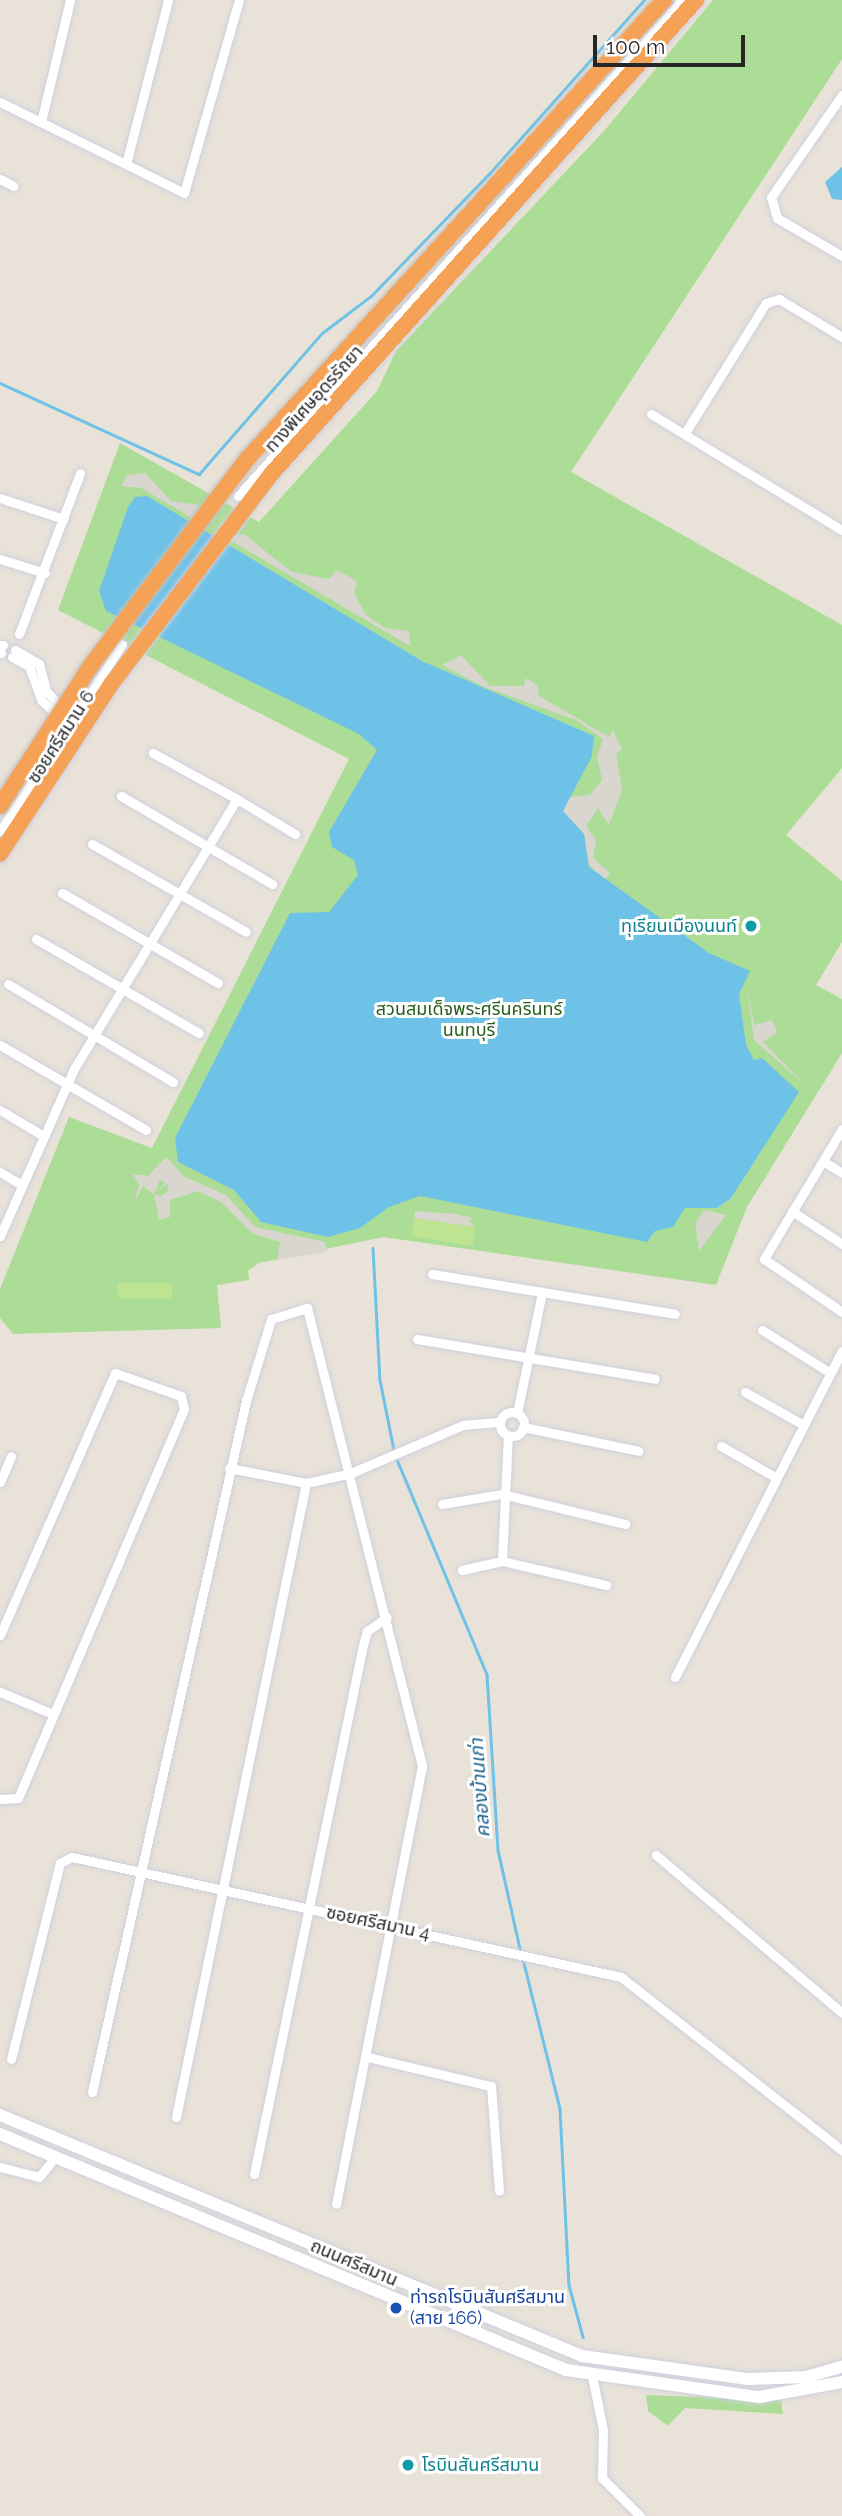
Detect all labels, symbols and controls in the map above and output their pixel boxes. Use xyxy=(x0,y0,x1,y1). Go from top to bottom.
scale bar xyxy=(597,21,749,65)
text: 100 m xyxy=(606,34,665,59)
street label: ทางพิเศษอุดรรัถยา xyxy=(260,341,368,457)
street label: ซอยศรีสมาน 6 xyxy=(23,687,99,787)
place label: ทุเรียนเมืองนนท์ xyxy=(621,915,737,937)
marker: ทุเรียนเมืองนนท์ xyxy=(743,918,759,934)
park label: สวนสมเด็จพระศรีนครินทร์ นนทบุรี xyxy=(376,999,562,1042)
water label: คลองบ้านเก่า xyxy=(465,1738,495,1838)
street label: ซอยศรีสมาน 4 xyxy=(324,1901,432,1945)
street label: ถนนศรีสมาน xyxy=(307,2235,401,2291)
place label: ท่ารถโรบินสันศรีสมาน (สาย 166) xyxy=(410,2287,565,2330)
marker: ท่ารถโรบินสันศรีสมาน (สาย 166) xyxy=(388,2300,404,2316)
place label: โรบินสันศรีสมาน xyxy=(422,2454,539,2476)
marker: โรบินสันศรีสมาน xyxy=(400,2457,416,2473)

